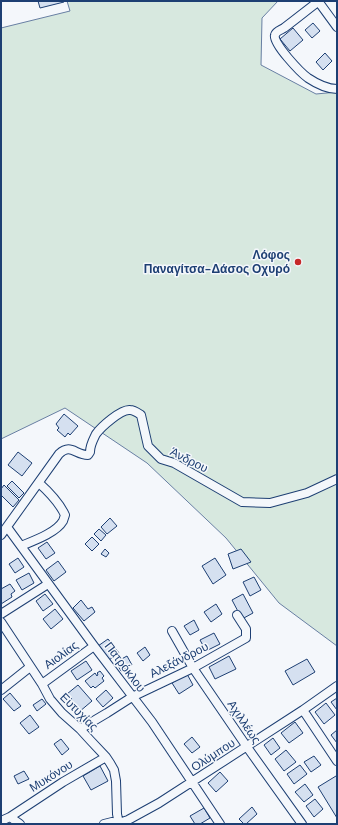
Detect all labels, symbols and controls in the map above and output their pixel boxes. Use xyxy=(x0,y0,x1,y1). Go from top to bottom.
place label: Λόφος Παναγίτσα-Δάσος Οχυρό xyxy=(144,247,290,277)
marker: Λόφος Παναγίτσα-Δάσος Οχυρό xyxy=(293,257,303,267)
street label: Άνδρου xyxy=(167,444,211,476)
street label: Αιολίας xyxy=(41,637,81,673)
street label: Αλεξάνδρου xyxy=(147,638,211,682)
street label: Πατρόκλου xyxy=(101,639,149,695)
street label: Ευτυχίας xyxy=(57,690,102,735)
street label: Αχιλλέως xyxy=(224,697,265,747)
street label: Ολύμπου xyxy=(188,735,238,775)
street label: Μυκόνου xyxy=(26,756,76,796)

